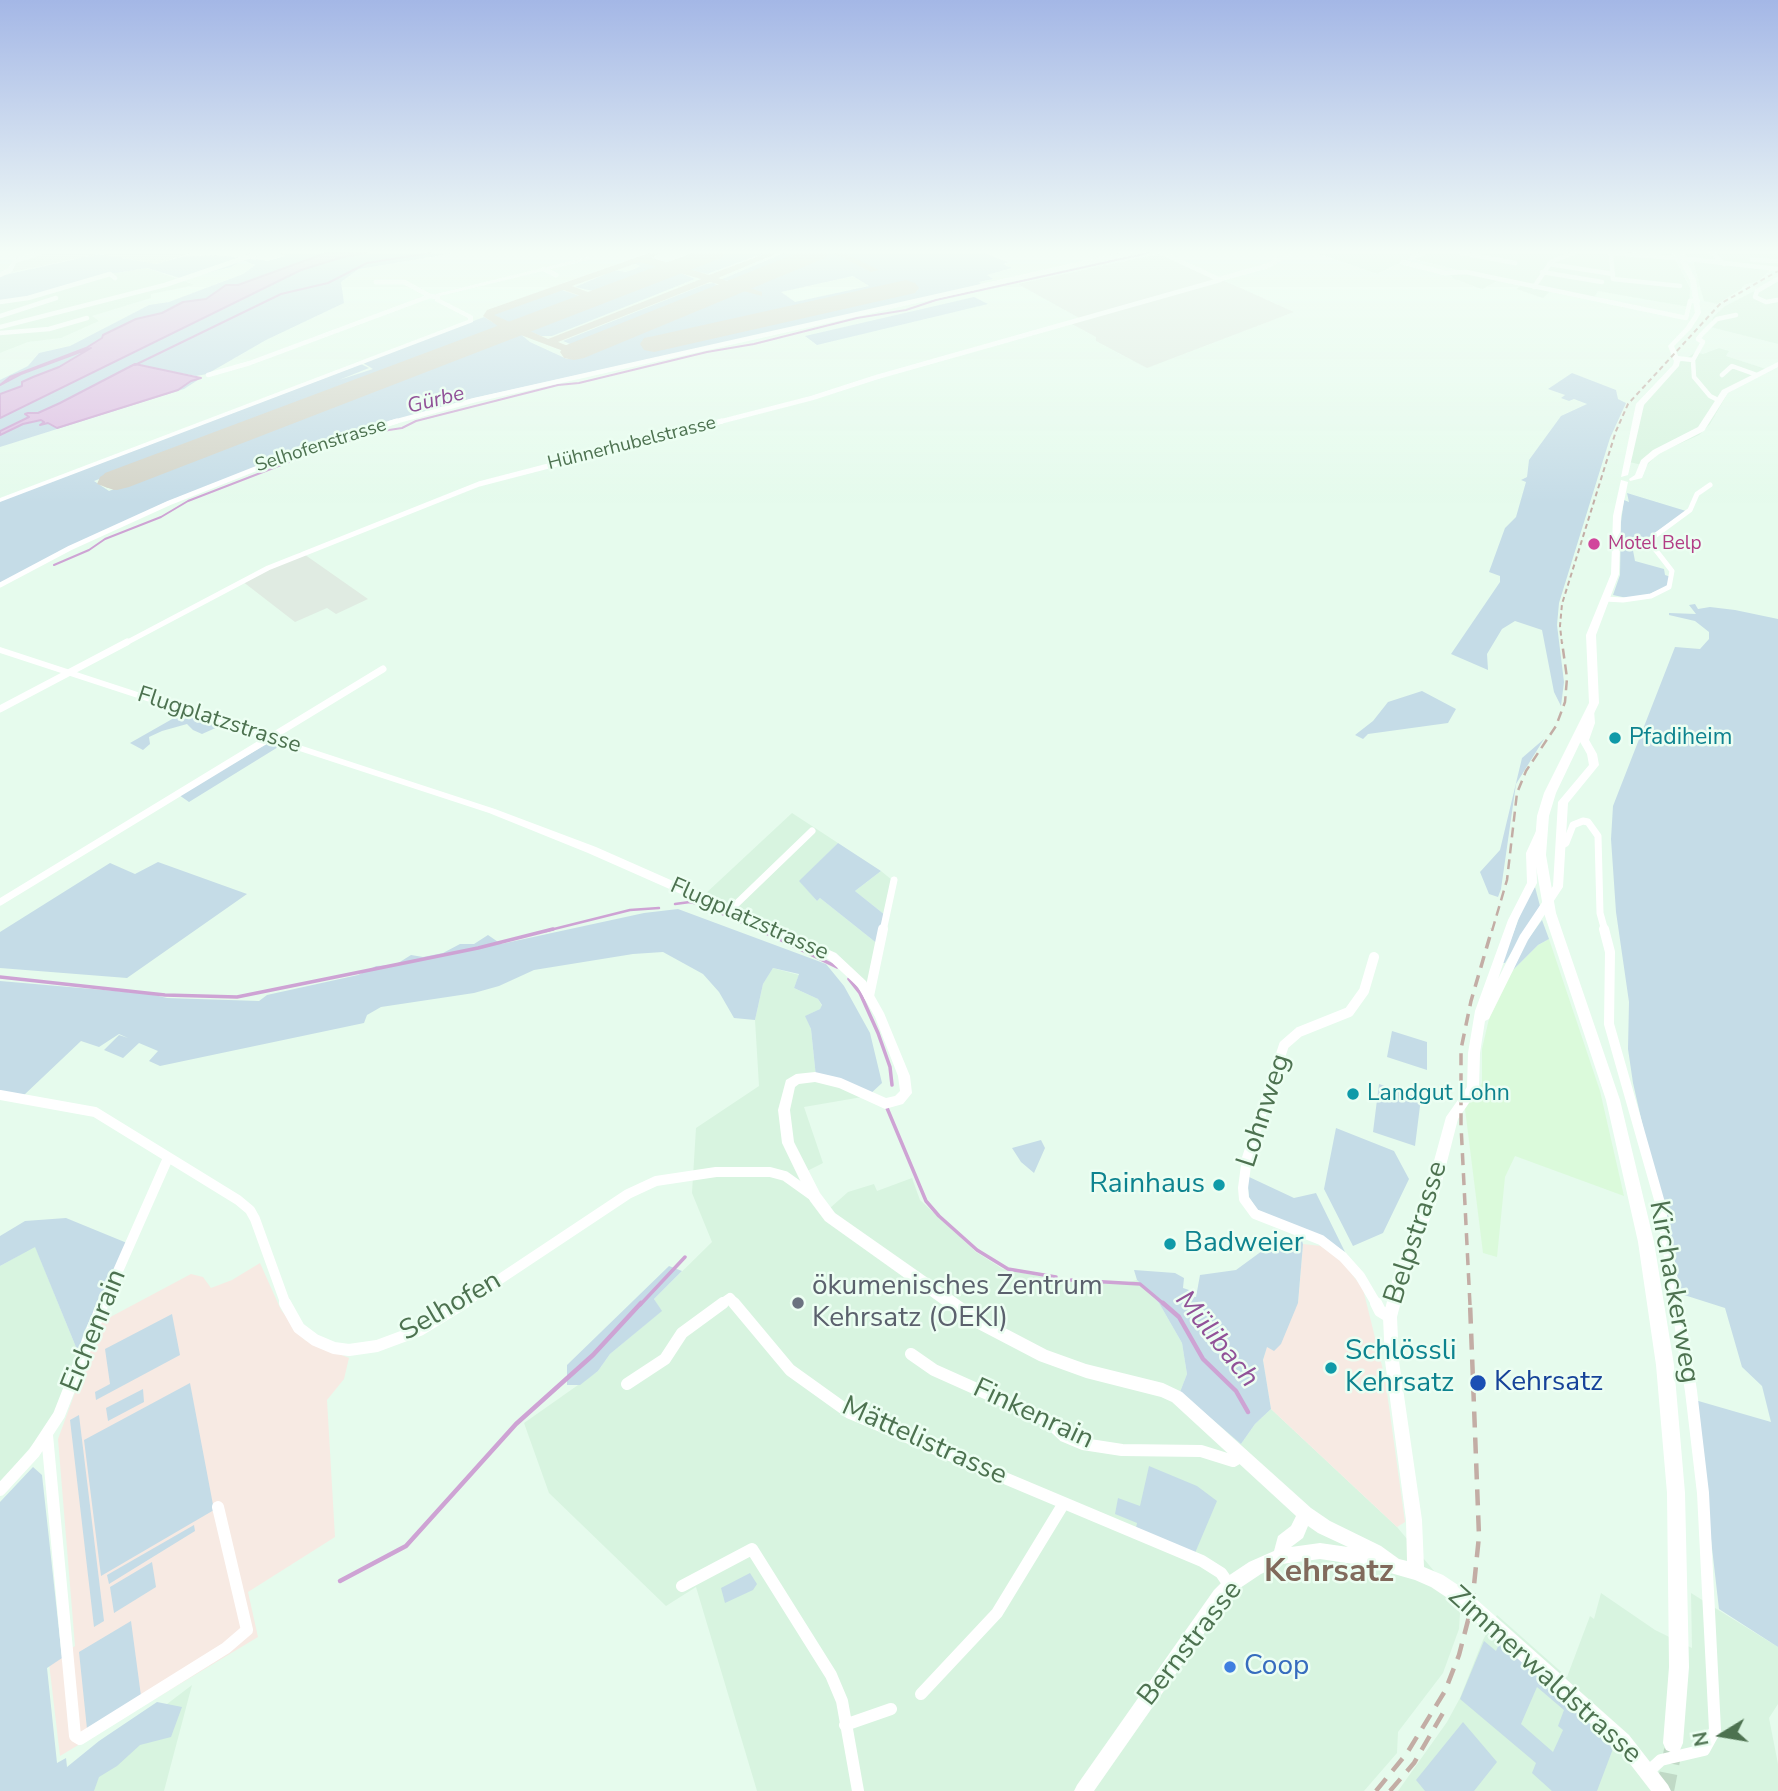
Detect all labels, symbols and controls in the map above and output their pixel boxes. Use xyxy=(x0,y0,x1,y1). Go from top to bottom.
water label: Gürbe xyxy=(405,382,467,420)
street label: Hühnerhubelstrasse xyxy=(545,412,719,476)
street label: Selhofenstrasse xyxy=(253,414,389,478)
place label: Motel Belp xyxy=(1608,533,1702,555)
marker: Motel Belp xyxy=(1586,536,1602,552)
street label: Flugplatzstrasse xyxy=(134,682,304,760)
place label: Pfadiheim xyxy=(1629,724,1732,752)
marker: Pfadiheim xyxy=(1607,730,1623,746)
street label: Flugplatzstrasse xyxy=(666,873,832,967)
street label: Lohnweg xyxy=(1231,1050,1299,1172)
place label: Landgut Lohn xyxy=(1367,1080,1510,1108)
marker: Landgut Lohn xyxy=(1345,1086,1361,1102)
street label: Belpstrasse xyxy=(1378,1157,1456,1309)
place label: Rainhaus xyxy=(1089,1168,1205,1202)
marker: Rainhaus xyxy=(1211,1177,1227,1193)
street label: Kirchackerweg xyxy=(1640,1198,1706,1386)
place label: Badweier xyxy=(1184,1227,1304,1261)
marker: Badweier xyxy=(1162,1236,1178,1252)
street label: Eichenrain xyxy=(55,1265,135,1397)
street label: Selhofen xyxy=(394,1265,508,1349)
place label: ökumenisches Zentrum Kehrsatz (OEKI) xyxy=(812,1270,1103,1336)
water label: Mülibach xyxy=(1167,1285,1265,1395)
marker: ökumenisches Zentrum Kehrsatz (OEKI) xyxy=(790,1295,806,1311)
place label: Schlössli Kehrsatz xyxy=(1345,1335,1457,1401)
marker: Schlössli Kehrsatz xyxy=(1323,1360,1339,1376)
place label: Kehrsatz xyxy=(1494,1366,1603,1400)
street label: Finkenrain xyxy=(967,1372,1099,1458)
marker: Kehrsatz xyxy=(1468,1373,1488,1393)
street label: Mättelistrasse xyxy=(836,1391,1012,1493)
district label: Kehrsatz xyxy=(1264,1554,1394,1592)
street label: Bernstrasse xyxy=(1132,1575,1250,1713)
street label: Zimmerwaldstrasse xyxy=(1440,1580,1648,1772)
place label: Coop xyxy=(1244,1650,1309,1684)
marker: Coop xyxy=(1222,1659,1238,1675)
north arrow xyxy=(1687,1700,1757,1770)
text: N xyxy=(1687,1730,1716,1748)

